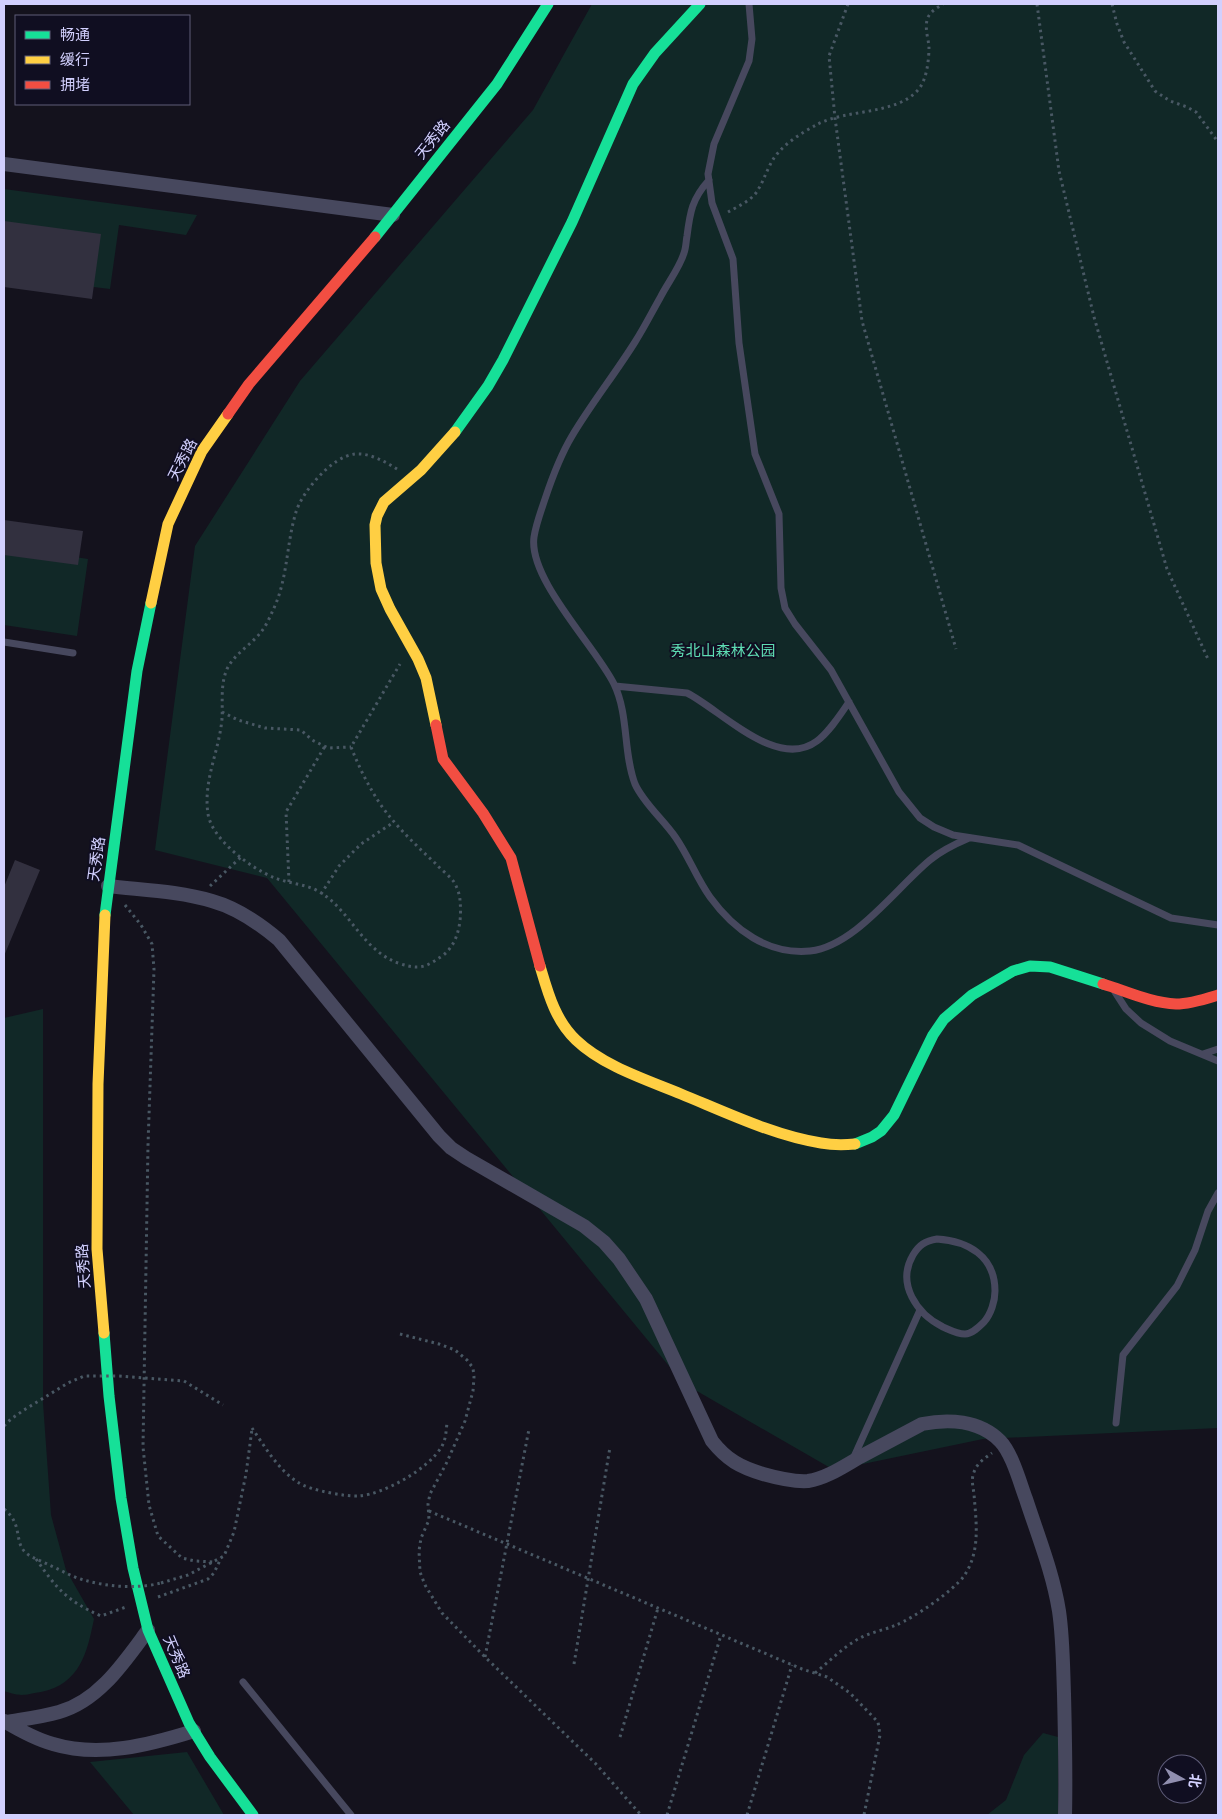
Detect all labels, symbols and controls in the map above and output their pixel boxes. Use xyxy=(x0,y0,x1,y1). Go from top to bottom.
legend xyxy=(15,15,190,105)
text: 畅通 xyxy=(60,27,90,43)
text: 缓行 xyxy=(60,52,90,68)
text: 拥堵 xyxy=(60,77,90,93)
street label: 天秀路 xyxy=(412,117,453,162)
street label: 天秀路 xyxy=(165,436,200,483)
park label: 秀北山森林公园 xyxy=(670,642,776,659)
street label: 天秀路 xyxy=(85,836,108,882)
street label: 天秀路 xyxy=(74,1243,93,1289)
street label: 天秀路 xyxy=(160,1633,193,1681)
north arrow xyxy=(1157,1754,1207,1804)
text: 北 xyxy=(1186,1773,1203,1789)

